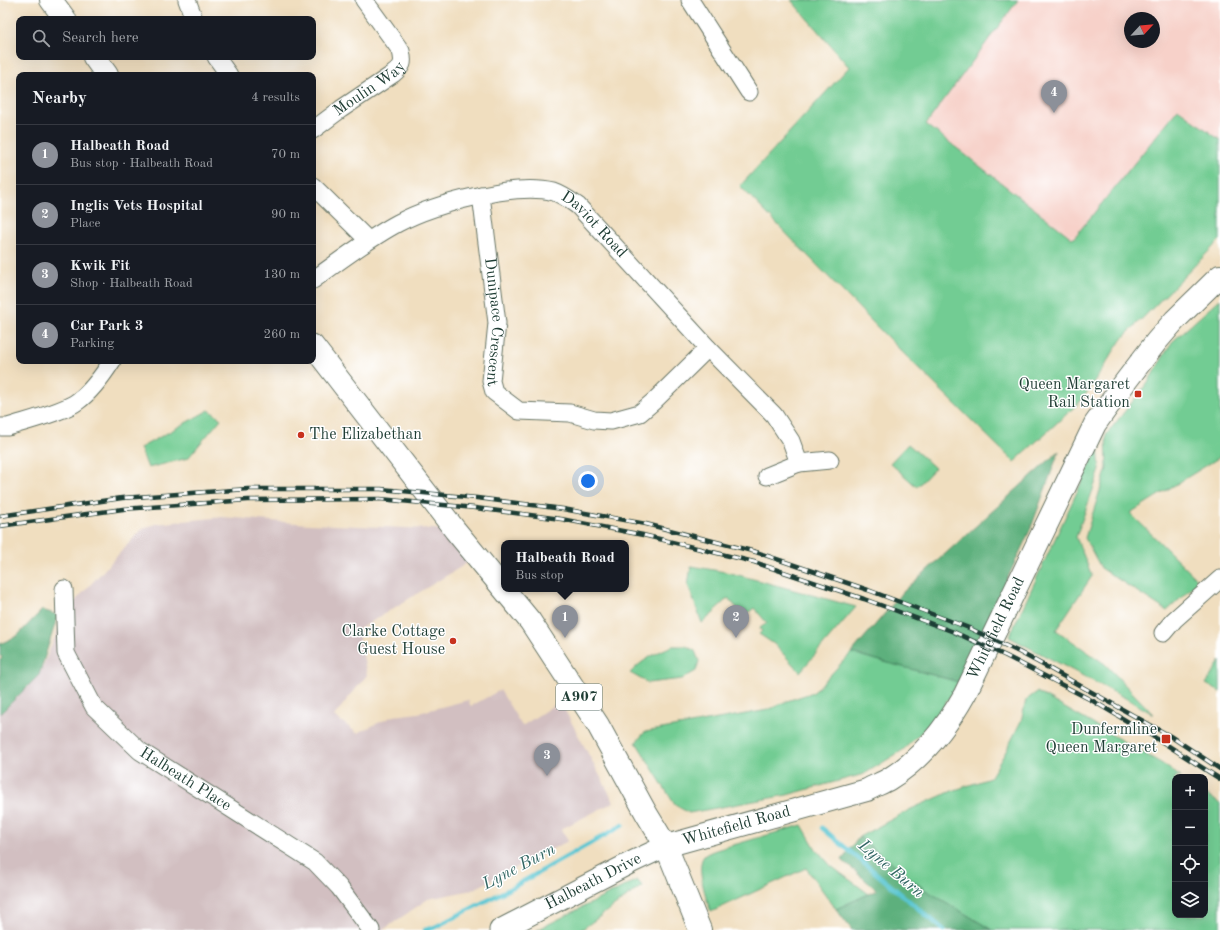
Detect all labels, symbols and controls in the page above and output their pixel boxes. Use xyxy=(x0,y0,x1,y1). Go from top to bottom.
north arrow xyxy=(1124,12,1160,48)
search box xyxy=(16,16,316,60)
icon: search xyxy=(30,27,52,49)
text: Search here xyxy=(62,31,139,46)
street label: Moulin Way xyxy=(331,59,410,119)
pin: 4 xyxy=(1041,80,1067,113)
text: Nearby xyxy=(32,90,87,107)
text: 4 results xyxy=(251,91,300,104)
text: Halbeath Road xyxy=(70,139,169,154)
text: 1 xyxy=(41,148,49,161)
text: 70 m xyxy=(271,148,300,161)
text: Bus stop · Halbeath Road xyxy=(70,157,213,170)
street label: Daviot Road xyxy=(558,189,630,261)
text: Inglis Vets Hospital xyxy=(70,199,203,214)
text: 2 xyxy=(41,208,49,221)
text: 90 m xyxy=(271,208,300,221)
text: Place xyxy=(70,217,100,230)
street label: Dunipace Crescent xyxy=(481,257,505,389)
text: Kwik Fit xyxy=(70,259,130,274)
text: 3 xyxy=(41,268,49,281)
text: 130 m xyxy=(263,268,300,281)
text: Shop · Halbeath Road xyxy=(70,277,193,290)
text: Car Park 3 xyxy=(70,319,144,334)
text: 4 xyxy=(41,328,49,341)
text: 260 m xyxy=(263,328,300,341)
text: Parking xyxy=(70,337,114,350)
place label: Queen Margaret Rail Station xyxy=(1018,377,1130,411)
marker: Queen Margaret Rail Station xyxy=(1133,389,1143,399)
place label: The Elizabethan xyxy=(309,427,422,443)
marker: The Elizabethan xyxy=(296,430,306,440)
your location xyxy=(578,471,598,491)
popup xyxy=(501,540,629,592)
text: Halbeath Road xyxy=(515,551,615,566)
text: Bus stop xyxy=(515,569,564,582)
street label: Whitefield Road xyxy=(965,575,1028,683)
pin: 1 xyxy=(552,605,578,638)
pin: 2 xyxy=(723,605,749,638)
place label: Clarke Cottage Guest House xyxy=(342,624,445,658)
marker: Clarke Cottage Guest House xyxy=(448,636,458,646)
road number: A907 xyxy=(556,684,602,710)
place label: Dunfermline Queen Margaret xyxy=(1045,722,1157,756)
marker: Dunfermline Queen Margaret xyxy=(1160,733,1172,745)
pin: 3 xyxy=(534,743,560,776)
street label: Halbeath Place xyxy=(137,745,234,814)
map controls xyxy=(1172,774,1208,918)
button: + xyxy=(1172,774,1208,810)
street label: Whitefield Road xyxy=(680,804,792,849)
button: − xyxy=(1172,810,1208,846)
water label: Lyne Burn xyxy=(854,836,927,901)
water label: Lyne Burn xyxy=(479,841,559,894)
button: locate xyxy=(1172,846,1208,882)
street label: Halbeath Drive xyxy=(543,851,644,913)
button: layers xyxy=(1172,882,1208,918)

